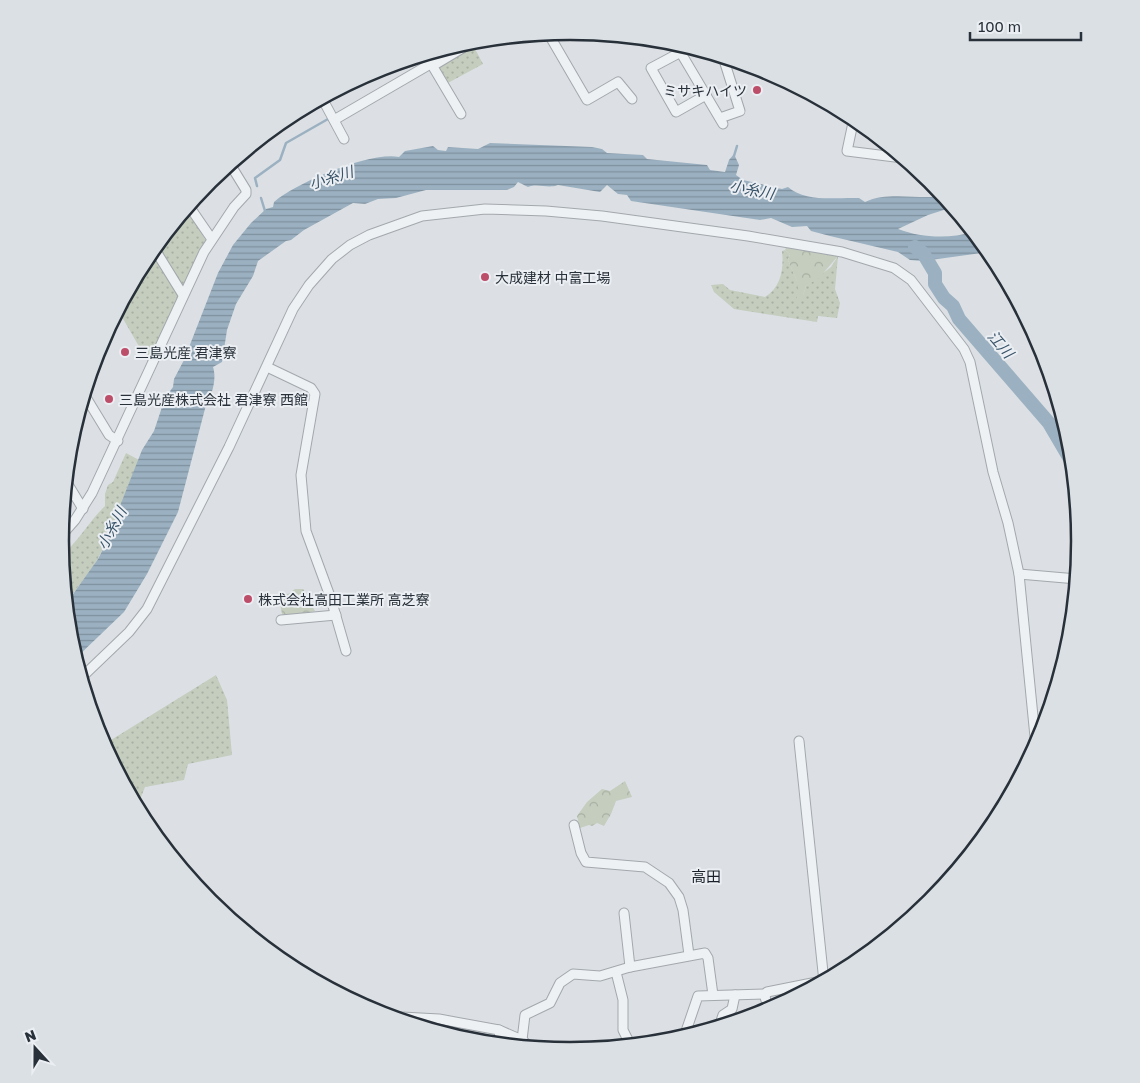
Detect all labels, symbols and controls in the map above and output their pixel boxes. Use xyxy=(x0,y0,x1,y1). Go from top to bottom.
scale bar xyxy=(970,10,1081,42)
text: 100 m xyxy=(978,17,1021,35)
place label: ミサキハイツ xyxy=(663,82,747,99)
marker: ミサキハイツ xyxy=(751,84,763,96)
water label: 小糸川 xyxy=(307,161,357,192)
water label: 小糸川 xyxy=(728,176,778,203)
place label: 大成建材 中富工場 xyxy=(495,269,611,286)
marker: 大成建材 中富工場 xyxy=(479,271,491,283)
water label: 江川 xyxy=(984,327,1019,363)
place label: 三島光産 君津寮 xyxy=(135,344,237,361)
marker: 三島光産 君津寮 xyxy=(119,346,131,358)
place label: 三島光産株式会社 君津寮 西館 xyxy=(119,391,308,408)
marker: 三島光産株式会社 君津寮 西館 xyxy=(103,393,115,405)
water label: 小糸川 xyxy=(92,502,130,552)
place label: 株式会社高田工業所 高芝寮 xyxy=(258,591,430,608)
marker: 株式会社高田工業所 高芝寮 xyxy=(242,593,254,605)
district label: 高田 xyxy=(691,867,721,885)
north arrow xyxy=(10,1023,60,1073)
text: N xyxy=(22,1026,38,1045)

